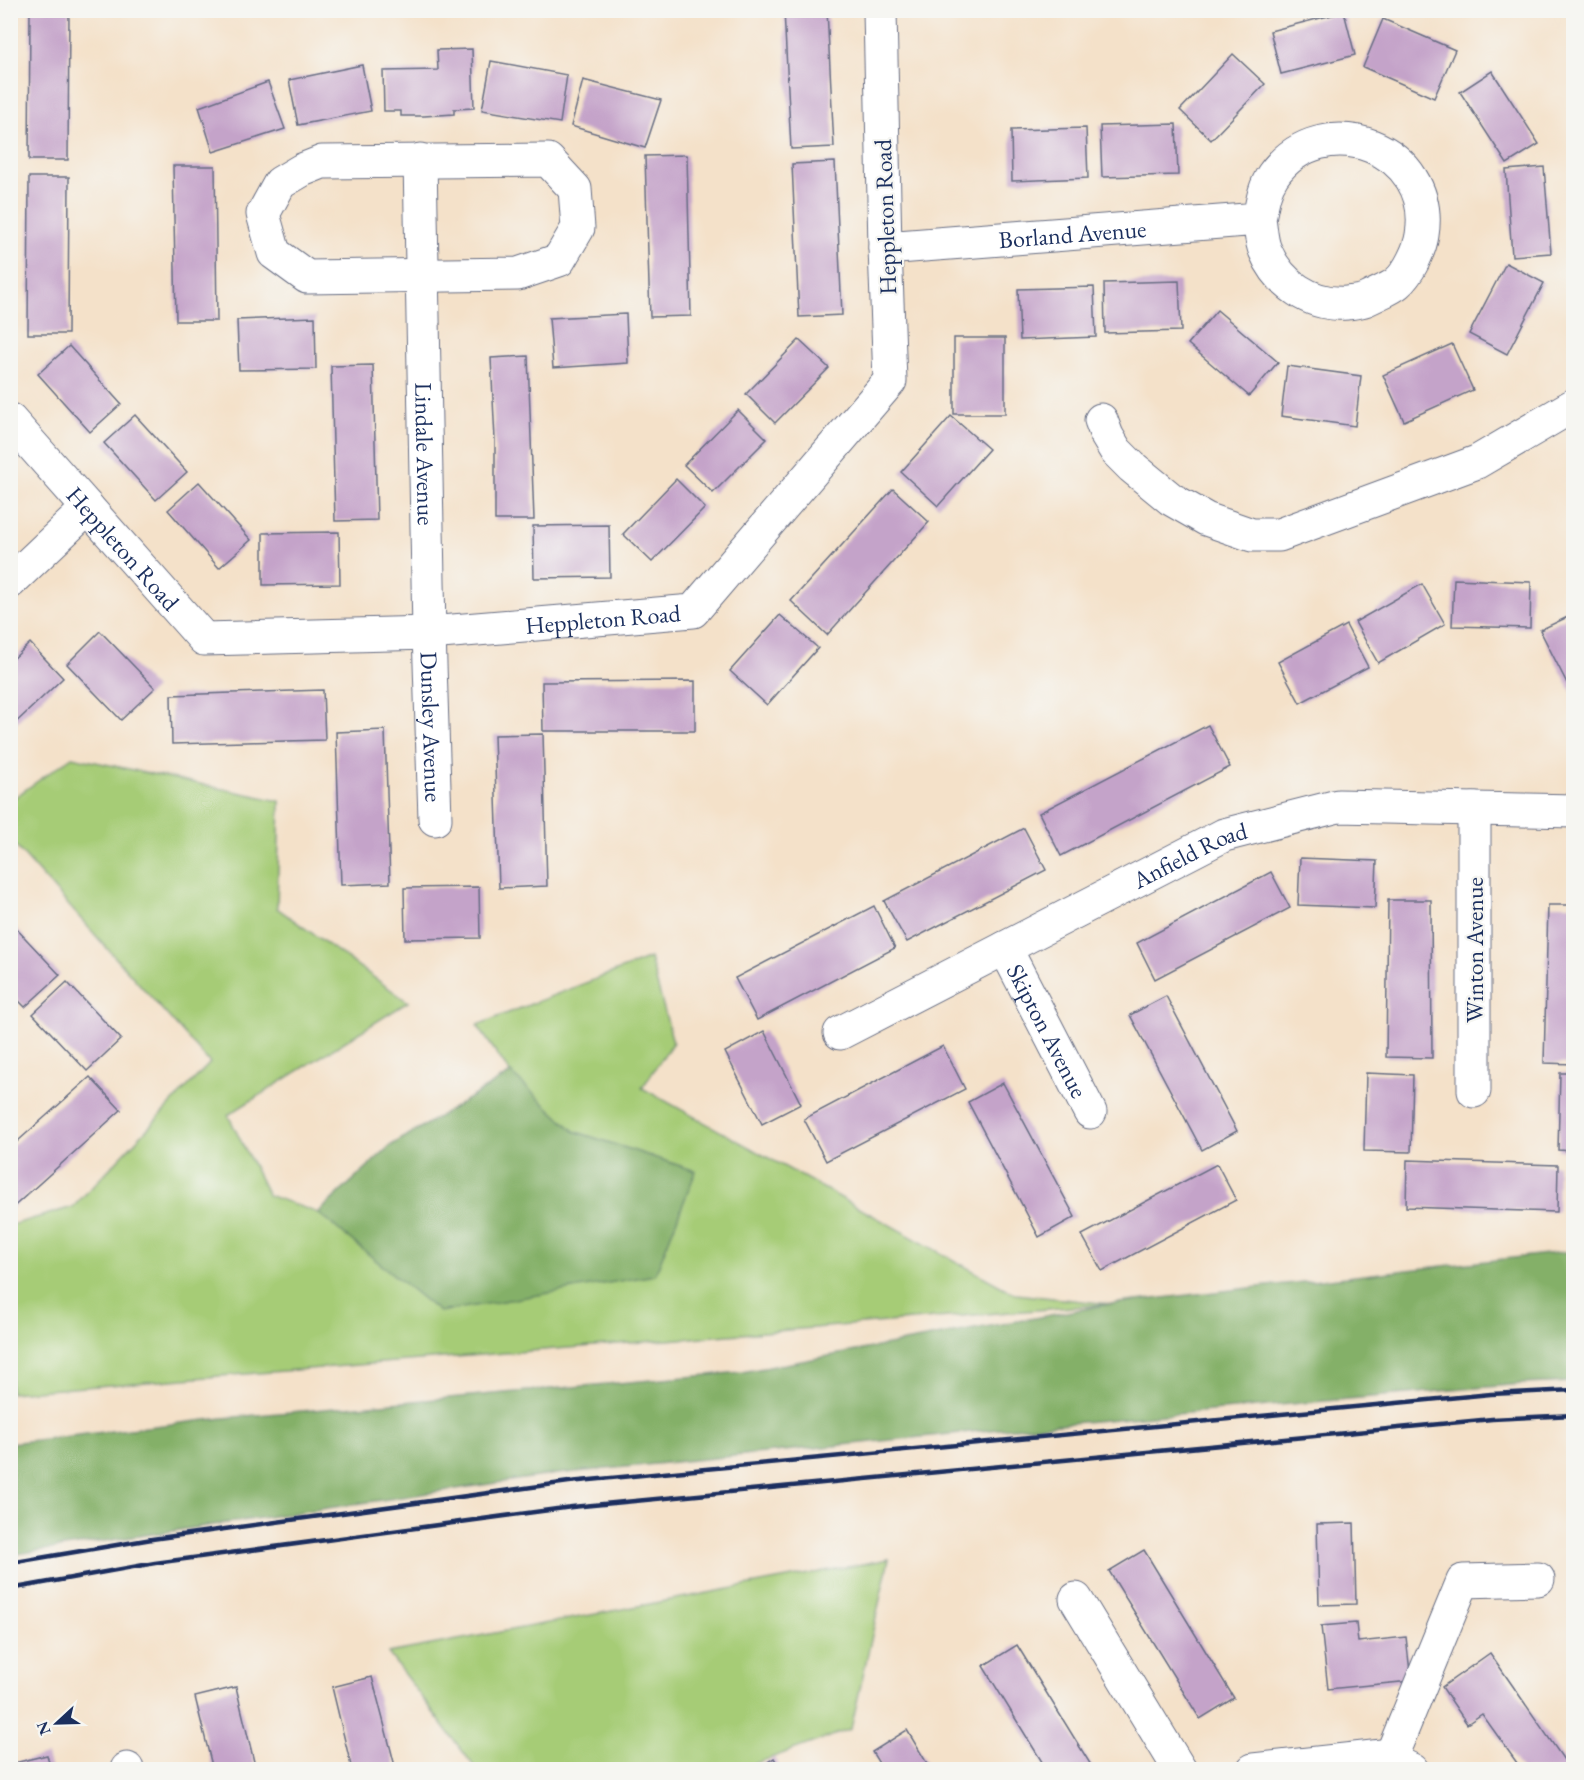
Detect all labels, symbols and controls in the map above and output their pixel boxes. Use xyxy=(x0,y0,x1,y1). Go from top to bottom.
street label: Heppleton Road xyxy=(867,138,903,295)
street label: Borland Avenue xyxy=(997,212,1147,255)
street label: Lindale Avenue xyxy=(409,382,442,526)
street label: Heppleton Road xyxy=(60,479,187,617)
street label: Heppleton Road xyxy=(524,597,682,640)
street label: Dunsley Avenue xyxy=(414,651,450,803)
street label: Anfield Road xyxy=(1126,814,1251,896)
street label: Winton Avenue xyxy=(1459,877,1490,1023)
street label: Skipton Avenue xyxy=(1000,958,1095,1103)
north arrow xyxy=(27,1693,87,1753)
text: N xyxy=(31,1718,56,1738)

